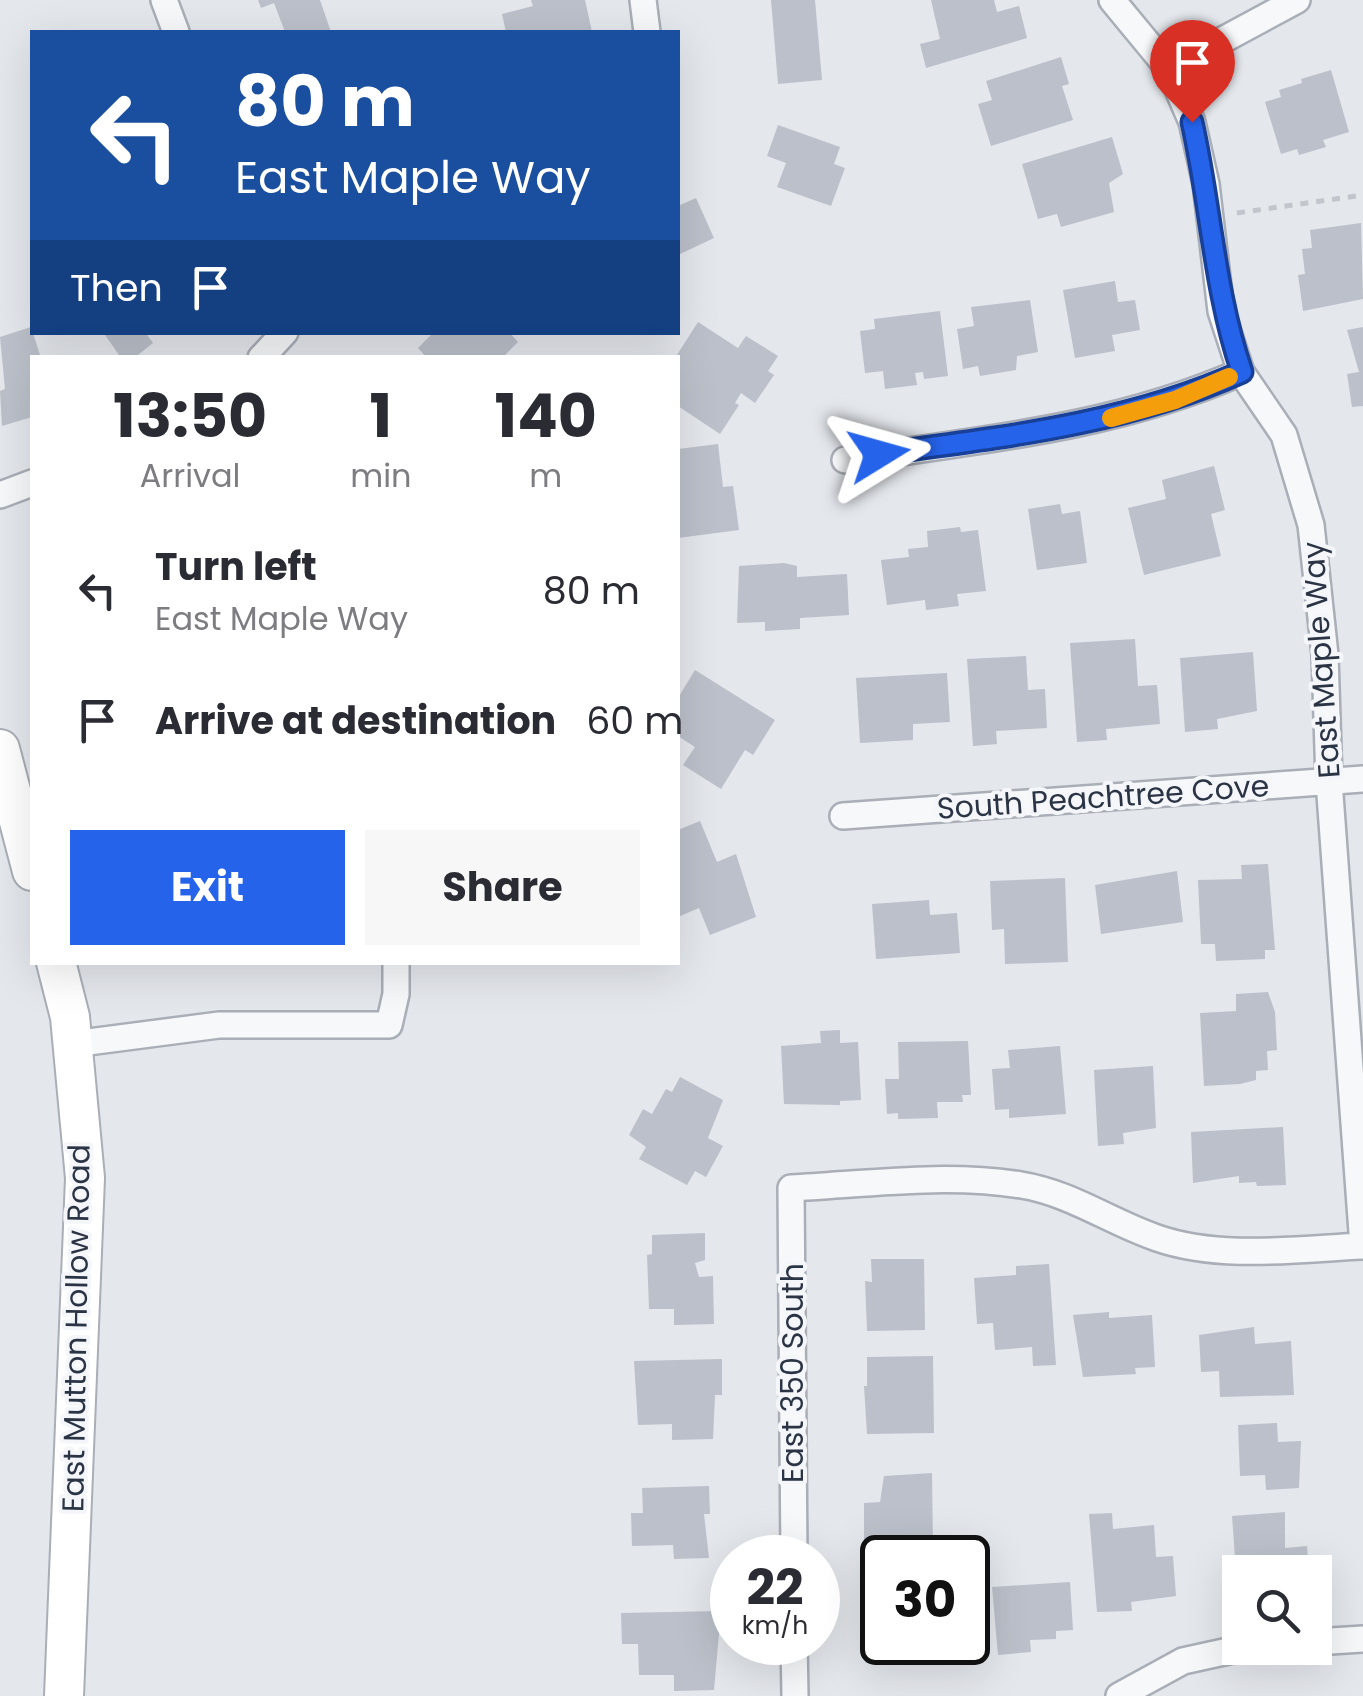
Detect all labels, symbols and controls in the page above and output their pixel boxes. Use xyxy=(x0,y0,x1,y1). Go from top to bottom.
pin xyxy=(1150,20,1235,123)
icon: arrive xyxy=(1165,35,1220,90)
text: 80 m xyxy=(235,52,415,151)
icon: left xyxy=(70,70,200,200)
text: East Maple Way xyxy=(235,146,591,209)
icon: arrive xyxy=(183,260,238,315)
text: Then xyxy=(70,261,163,314)
text: 13:50 xyxy=(113,374,267,458)
text: 1 xyxy=(370,374,392,458)
text: 140 xyxy=(495,374,597,458)
position arrow xyxy=(827,402,931,506)
text: Arrival xyxy=(140,453,240,498)
text: min xyxy=(350,453,412,498)
text: m xyxy=(529,453,562,498)
text: Turn left xyxy=(155,540,317,593)
street label: East Maple Way xyxy=(1291,540,1351,780)
icon: left xyxy=(70,563,125,618)
text: 80 m xyxy=(543,564,640,617)
text: East Maple Way xyxy=(155,596,408,641)
icon: arrive xyxy=(70,693,125,748)
text: Arrive at destination xyxy=(155,694,556,747)
text: 60 m xyxy=(586,694,684,747)
street label: South Peachtree Cove xyxy=(935,764,1271,830)
button: Exit xyxy=(70,830,345,945)
button: Share xyxy=(365,830,640,945)
street label: East Mutton Hollow Road xyxy=(51,1144,101,1512)
street label: East 350 South xyxy=(771,1263,814,1483)
speed limit sign: 30 xyxy=(860,1535,990,1665)
text: 22 xyxy=(746,1552,804,1623)
map controls xyxy=(1222,1555,1332,1665)
button: search xyxy=(1222,1555,1332,1665)
text: km/h xyxy=(742,1608,808,1643)

